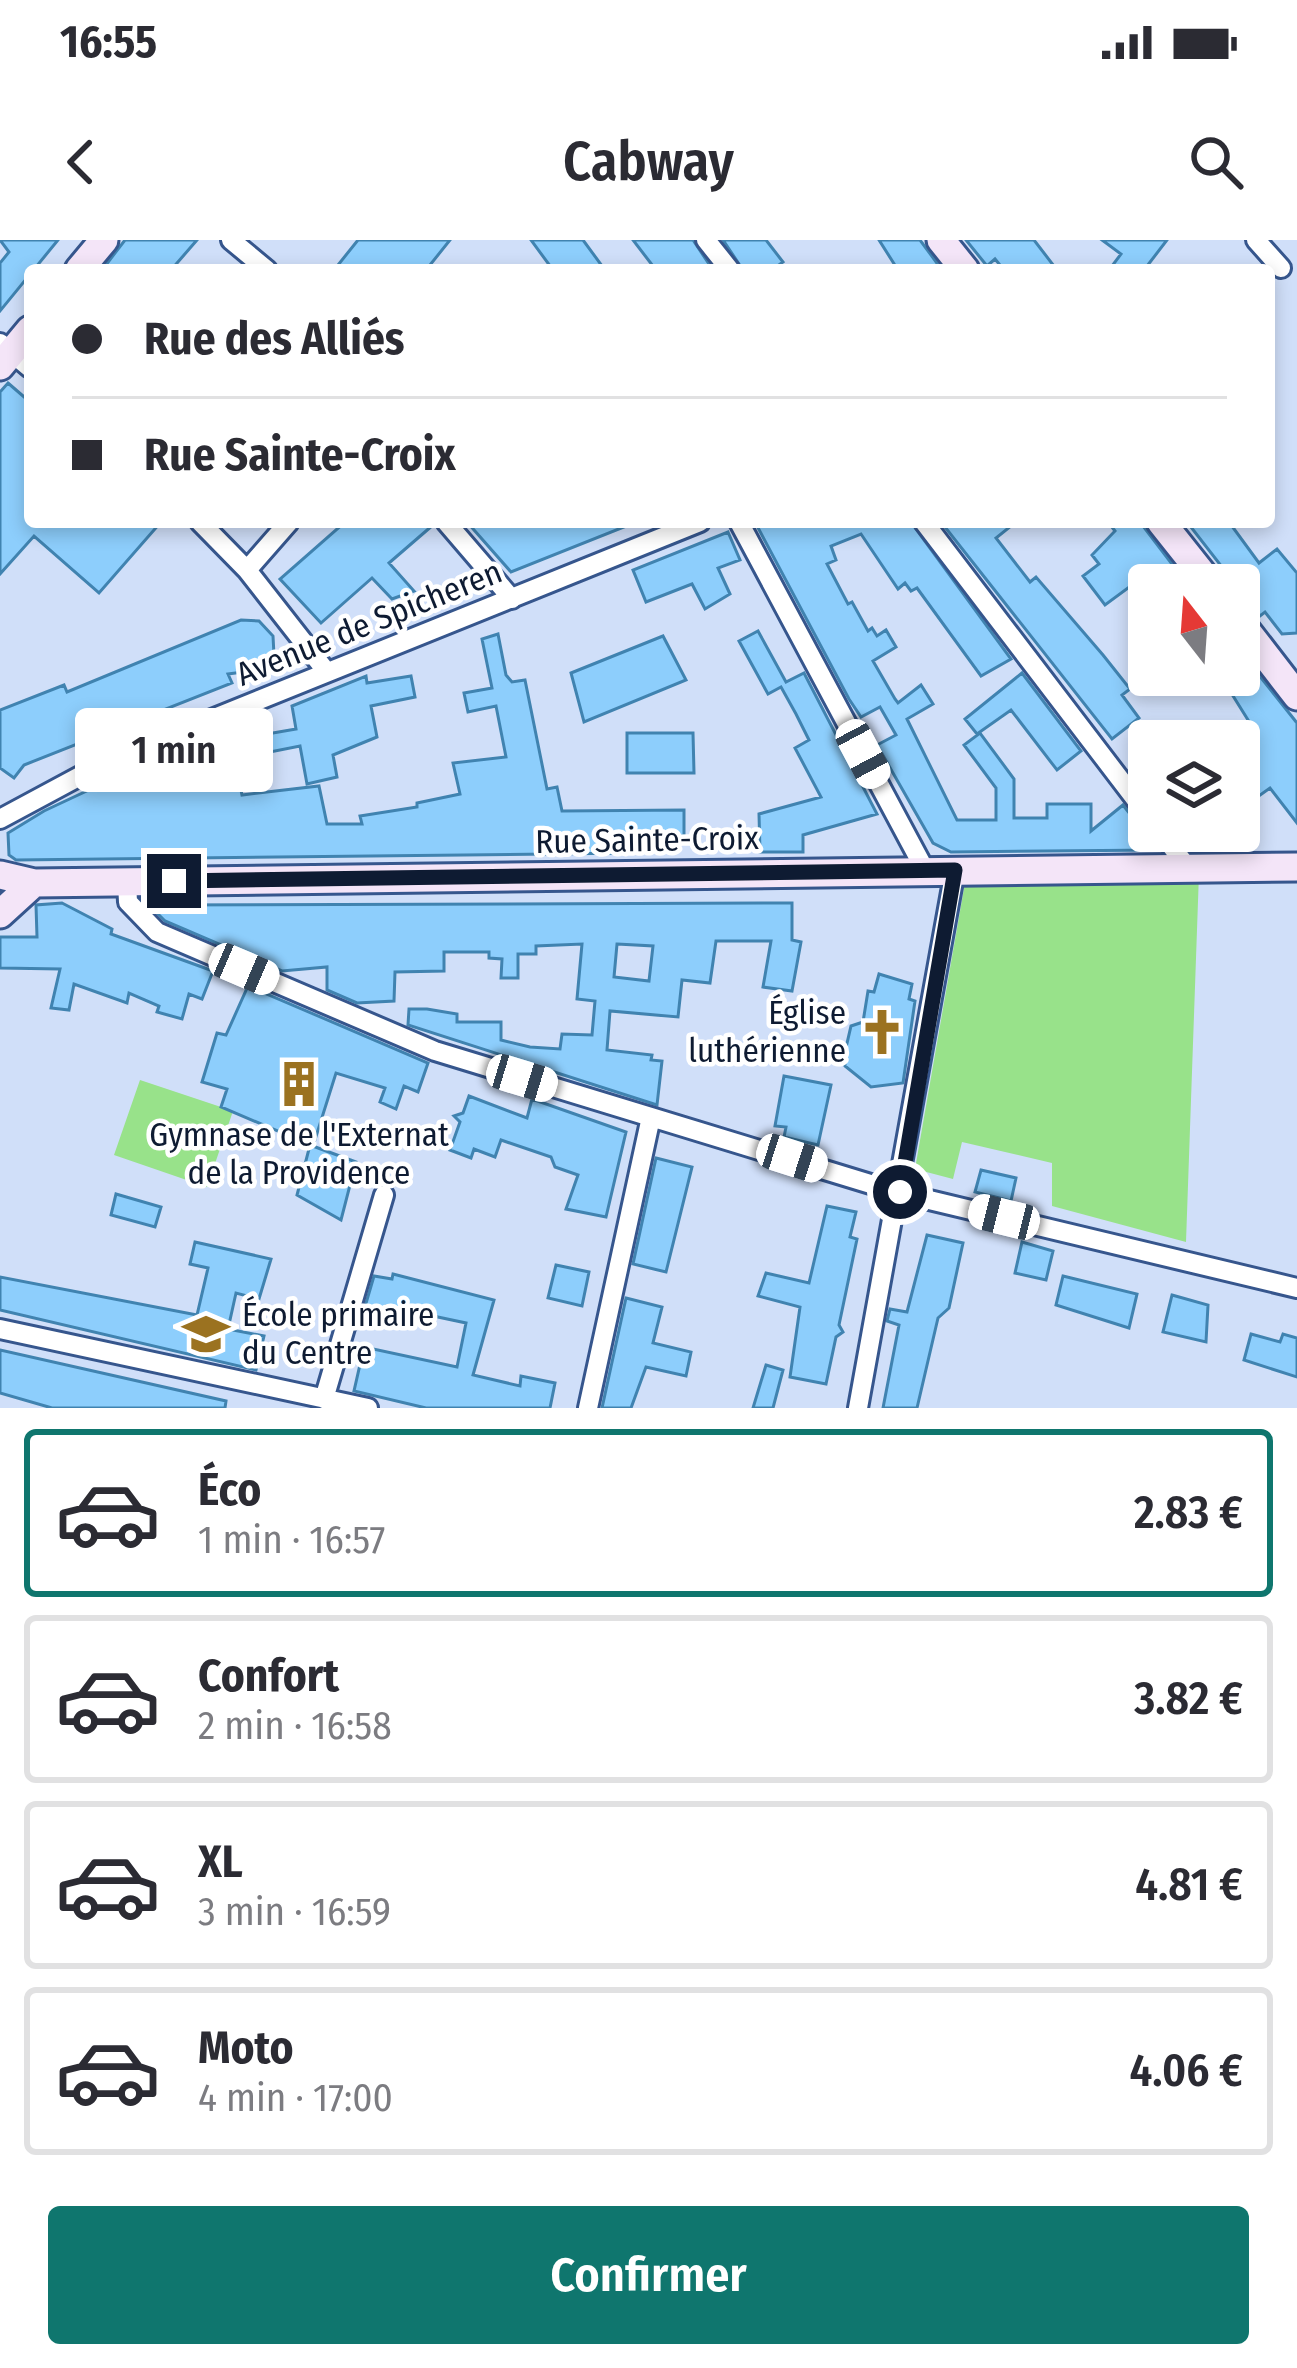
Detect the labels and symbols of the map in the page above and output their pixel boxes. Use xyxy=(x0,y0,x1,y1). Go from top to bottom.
street label: Avenue de Spicheren xyxy=(230,551,508,695)
north arrow xyxy=(1128,564,1260,696)
callout: 1 min xyxy=(75,707,273,791)
car xyxy=(830,714,896,794)
street label: Rue Sainte-Croix xyxy=(535,818,760,862)
route end xyxy=(147,854,201,908)
car xyxy=(204,938,284,1000)
place label: Église luthérienne xyxy=(688,993,846,1071)
church icon: Église luthérienne xyxy=(857,1007,907,1057)
car xyxy=(482,1050,562,1106)
building icon: Gymnase de l'Externat de la Providence xyxy=(274,1059,324,1109)
place label: Gymnase de l'Externat de la Providence xyxy=(149,1115,449,1193)
car xyxy=(752,1130,832,1186)
route start xyxy=(873,1165,927,1219)
car xyxy=(965,1191,1043,1243)
place label: École primaire du Centre xyxy=(242,1295,434,1373)
school or university icon: École primaire du Centre xyxy=(181,1309,231,1359)

